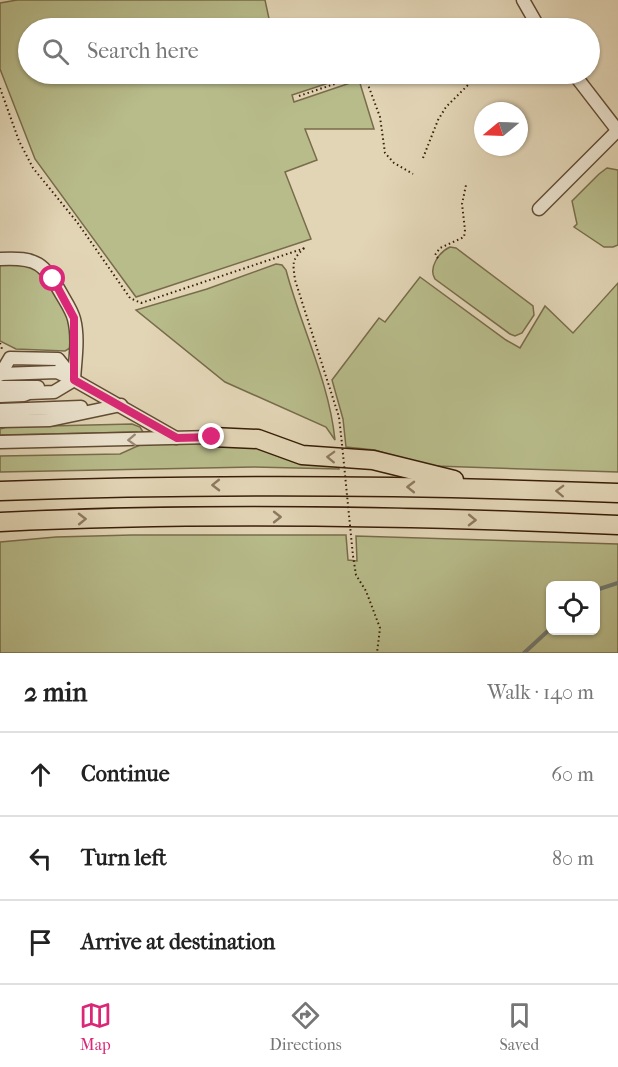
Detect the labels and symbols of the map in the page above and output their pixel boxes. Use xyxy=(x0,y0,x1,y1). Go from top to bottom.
north arrow xyxy=(474,102,528,156)
route start xyxy=(39,265,65,291)
route end xyxy=(198,423,224,449)
one-way arrow xyxy=(128,433,137,446)
one-way arrow xyxy=(326,451,335,464)
one-way arrow xyxy=(212,479,221,492)
one-way arrow xyxy=(407,481,416,493)
one-way arrow xyxy=(555,484,564,497)
one-way arrow xyxy=(273,511,282,523)
one-way arrow xyxy=(78,513,87,526)
one-way arrow xyxy=(468,513,477,526)

